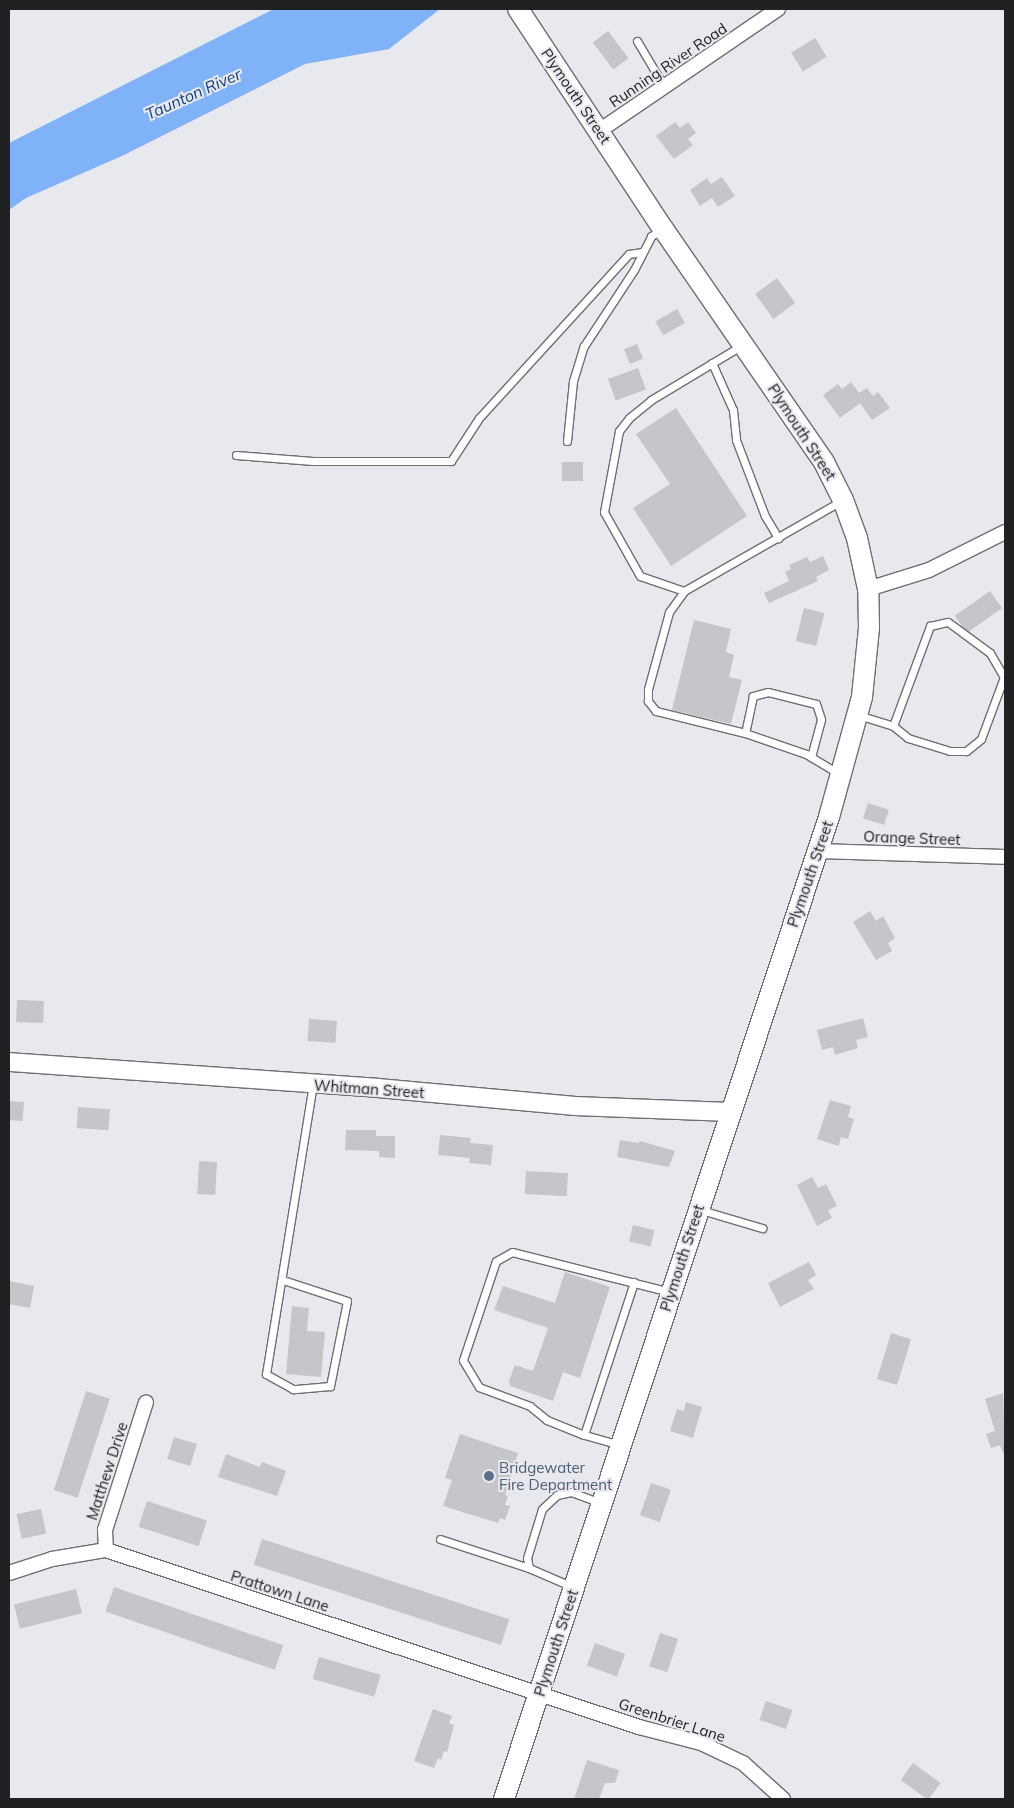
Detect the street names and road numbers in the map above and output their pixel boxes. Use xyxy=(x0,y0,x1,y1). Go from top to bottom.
street label: Running River Road xyxy=(606,19,730,111)
street label: Plymouth Street xyxy=(537,45,615,147)
street label: Plymouth Street xyxy=(764,380,840,484)
street label: Plymouth Street xyxy=(783,819,837,929)
street label: Orange Street xyxy=(863,827,961,849)
street label: Whitman Street xyxy=(313,1076,425,1102)
street label: Plymouth Street xyxy=(656,1202,708,1314)
street label: Matthew Drive xyxy=(83,1420,131,1522)
street label: Prattown Lane xyxy=(228,1567,332,1615)
street label: Plymouth Street xyxy=(530,1587,582,1699)
street label: Greenbrier Lane xyxy=(616,1694,728,1746)

